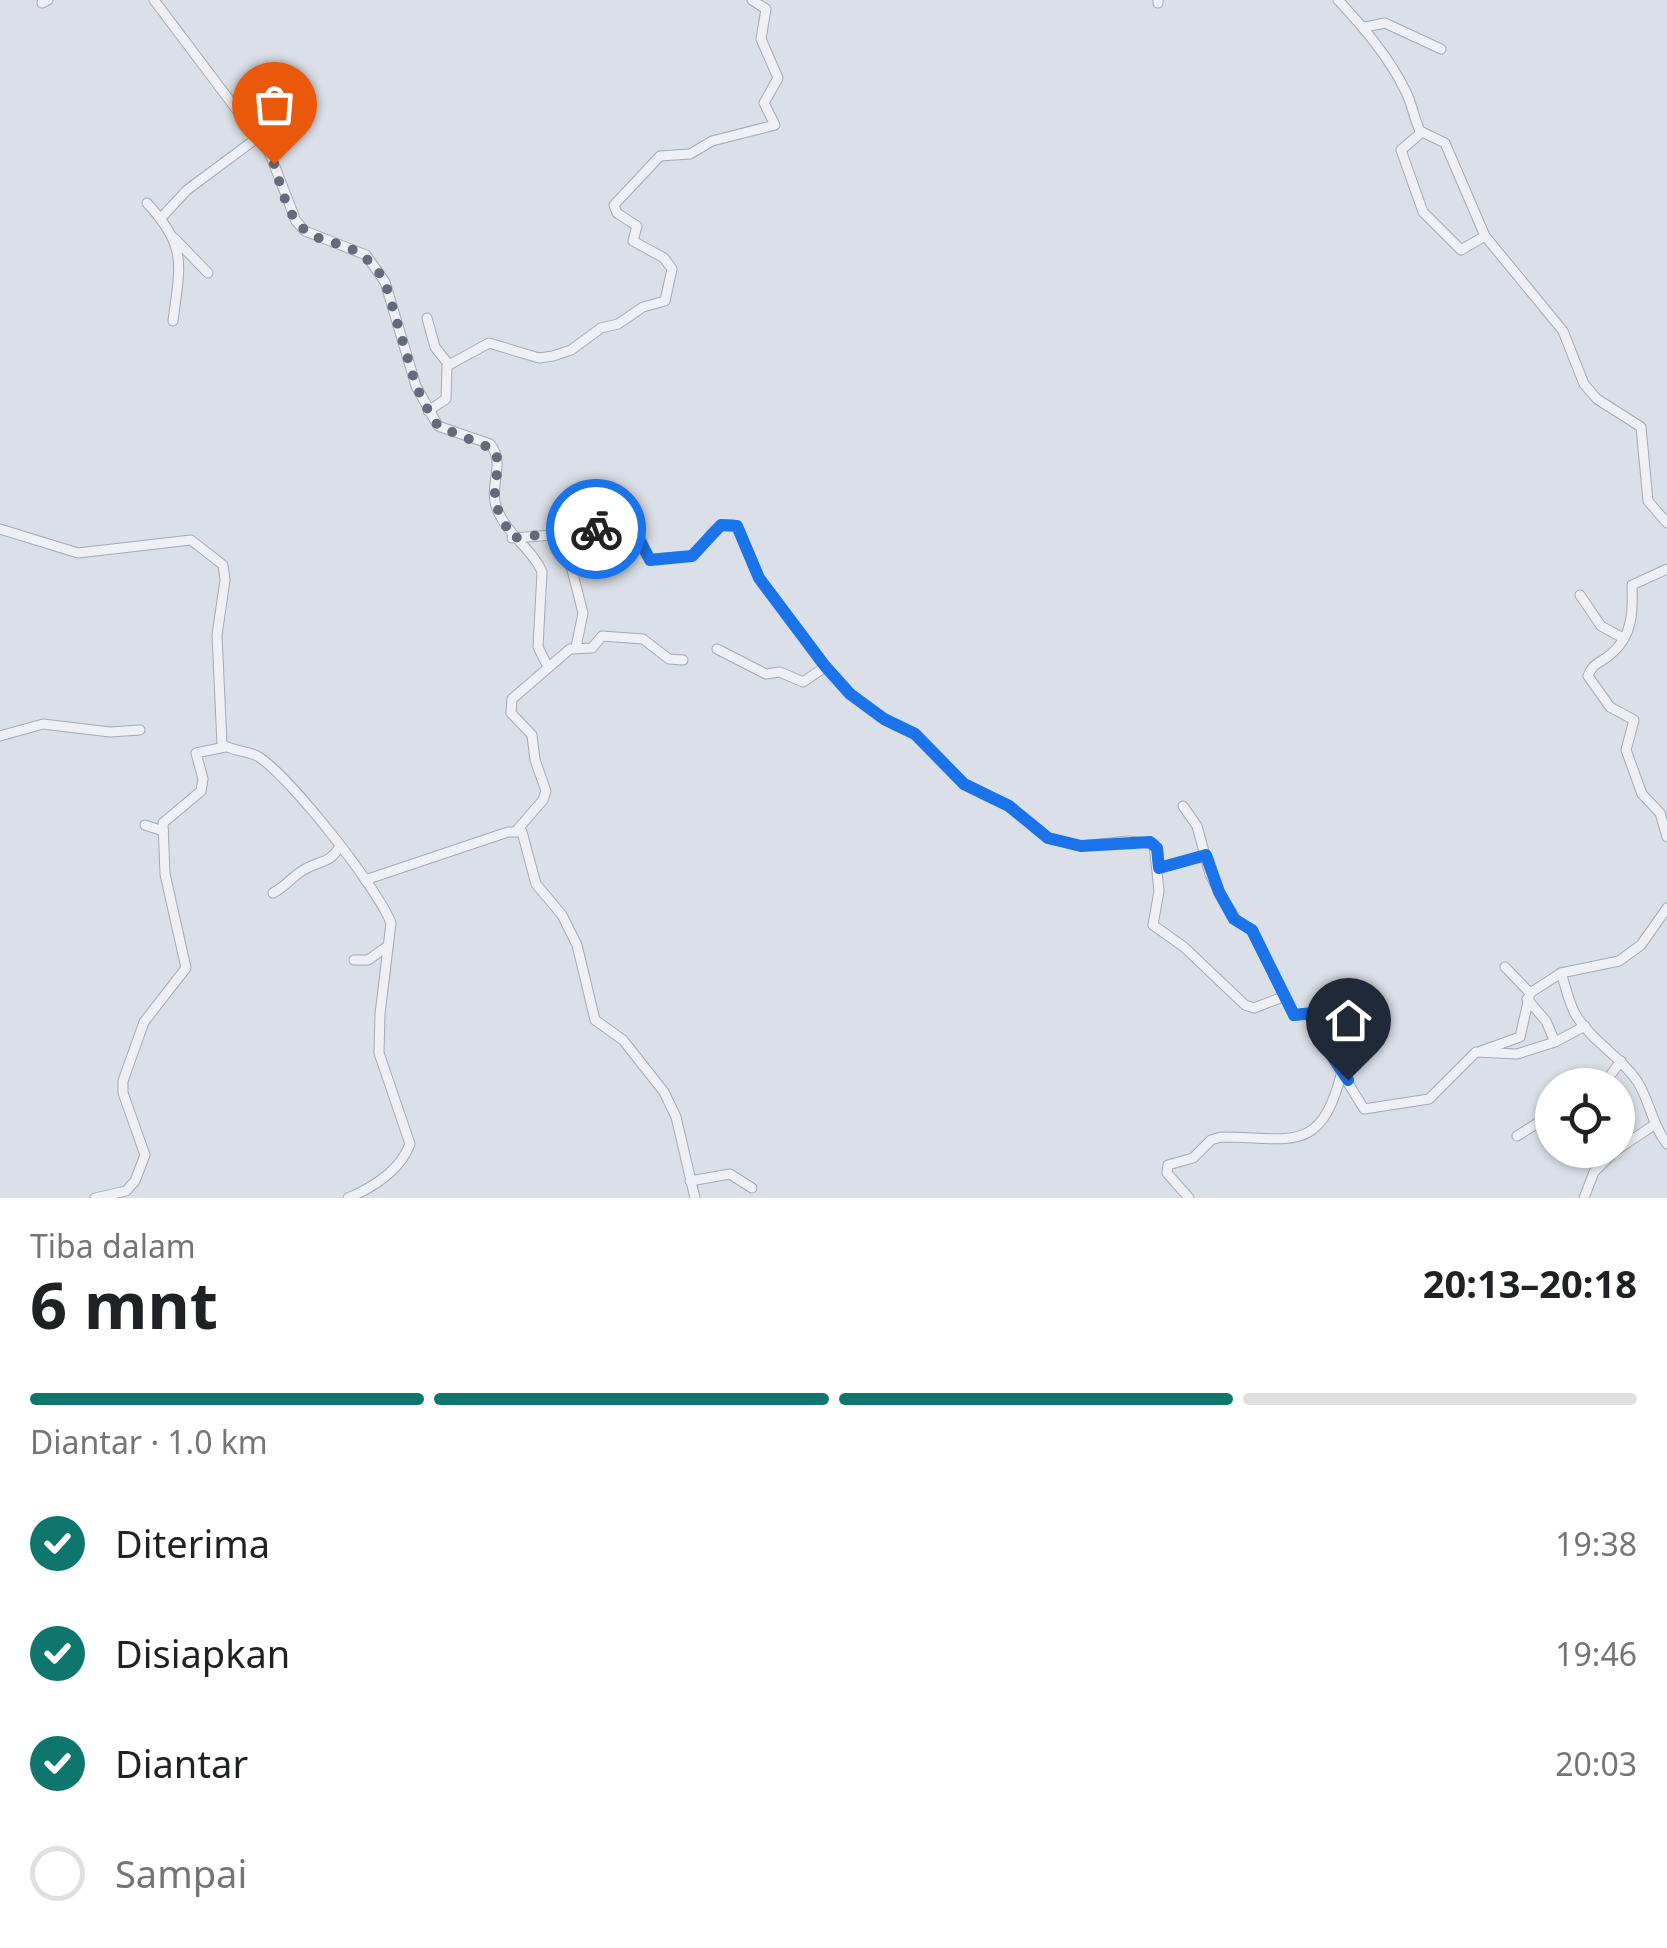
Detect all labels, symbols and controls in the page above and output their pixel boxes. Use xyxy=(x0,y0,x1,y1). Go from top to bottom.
pin xyxy=(232,62,317,165)
icon: bag xyxy=(247,77,302,132)
courier xyxy=(546,479,646,579)
icon: bike xyxy=(569,502,624,557)
pin xyxy=(1306,978,1391,1081)
icon: home xyxy=(1321,993,1376,1048)
map controls xyxy=(1535,1068,1635,1168)
button: locate xyxy=(1535,1068,1635,1168)
text: Tiba dalam xyxy=(30,1224,196,1267)
text: 20:13–20:18 xyxy=(1423,1257,1637,1309)
text: 6 mnt xyxy=(30,1260,218,1348)
text: Diantar · 1.0 km xyxy=(30,1420,268,1463)
icon: check xyxy=(30,1516,85,1571)
text: Diterima xyxy=(115,1517,270,1569)
text: 19:38 xyxy=(1555,1522,1637,1565)
icon: check xyxy=(30,1626,85,1681)
text: Disiapkan xyxy=(115,1627,290,1679)
text: 19:46 xyxy=(1555,1632,1637,1675)
icon: check xyxy=(30,1736,85,1791)
text: Diantar xyxy=(115,1737,248,1789)
text: 20:03 xyxy=(1555,1742,1637,1785)
text: Sampai xyxy=(115,1847,247,1899)

